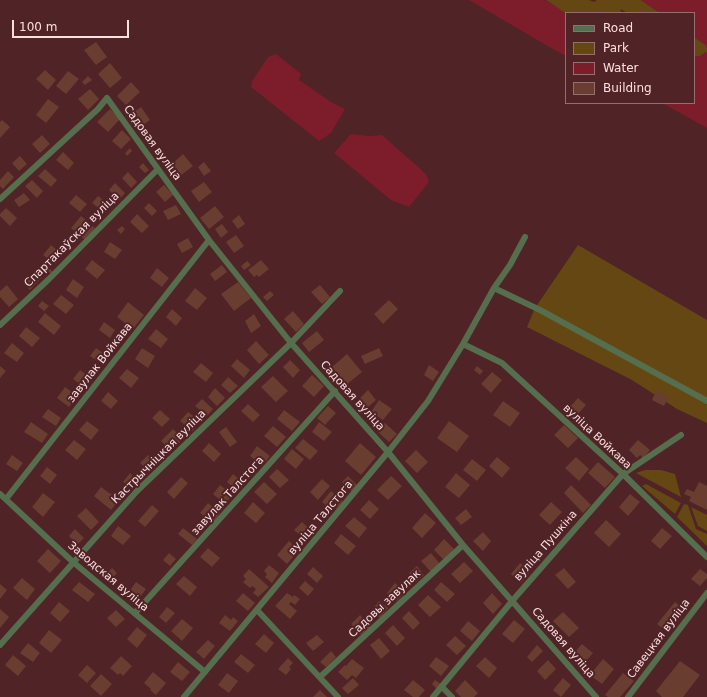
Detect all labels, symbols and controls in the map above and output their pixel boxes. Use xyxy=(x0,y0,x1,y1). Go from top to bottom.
scale bar xyxy=(14,12,131,38)
legend xyxy=(565,12,695,104)
text: 100 m xyxy=(19,20,57,34)
text: Road xyxy=(603,21,633,35)
text: Park xyxy=(603,41,629,55)
text: Water xyxy=(603,61,638,75)
text: Building xyxy=(603,81,652,95)
street label: Садовая вуліца xyxy=(120,103,184,183)
street label: Спартакаўская вуліца xyxy=(22,190,122,290)
street label: завулак Войкава xyxy=(65,321,135,405)
street label: Садовая вуліца xyxy=(317,358,387,434)
street label: вуліца Войкава xyxy=(560,402,634,472)
street label: Кастрычніцкая вуліца xyxy=(109,407,209,507)
street label: завулак Талстога xyxy=(189,454,267,538)
street label: вуліца Талстога xyxy=(286,478,356,558)
street label: вуліца Пушкіна xyxy=(512,508,580,584)
street label: Заводская вуліца xyxy=(65,539,151,615)
street label: Садовы завулак xyxy=(346,567,424,641)
street label: Савецкая вуліца xyxy=(625,597,693,681)
street label: Садовая вуліца xyxy=(529,605,597,681)

